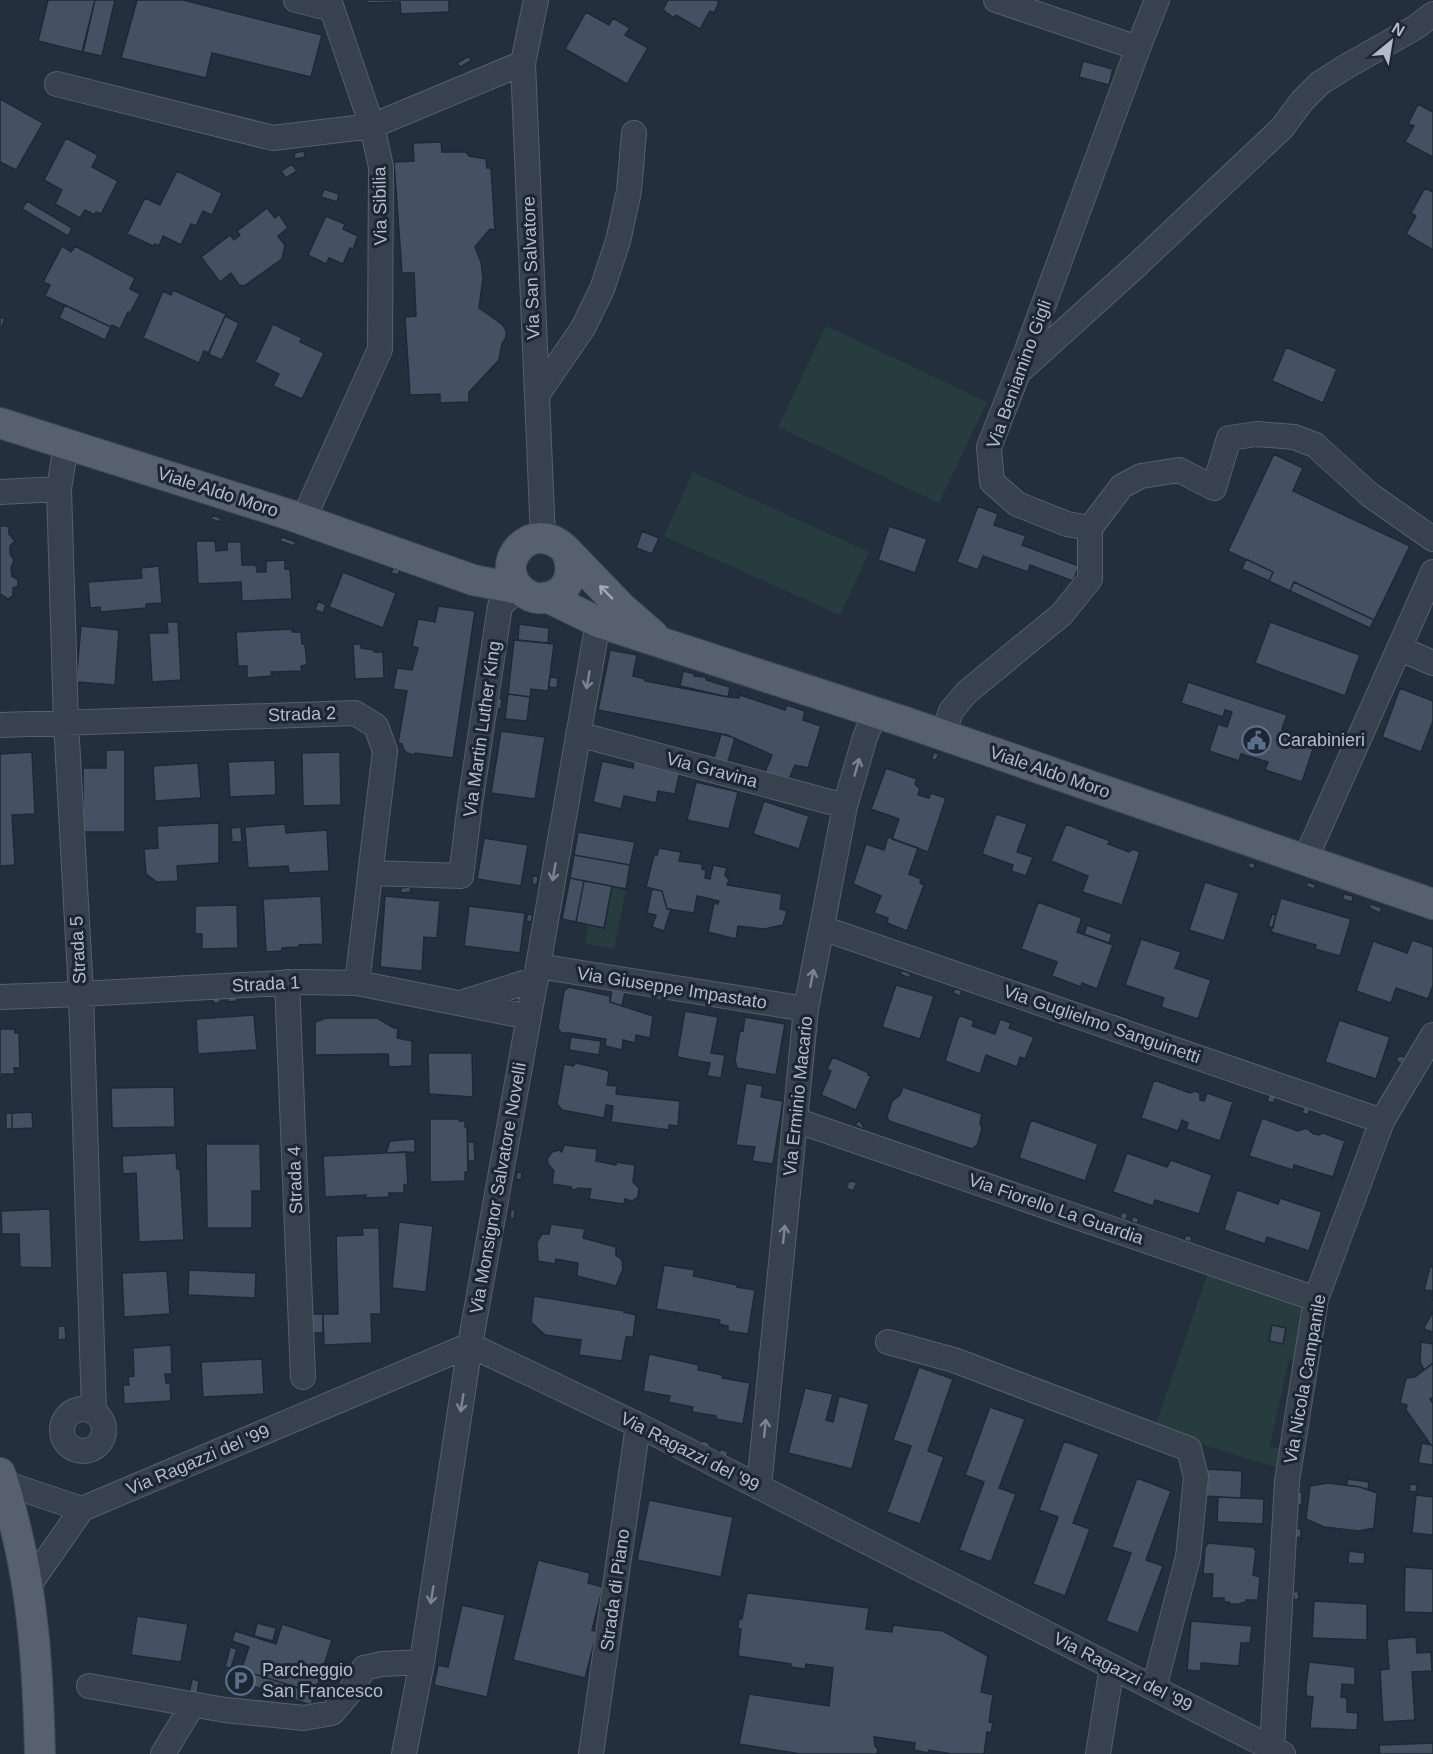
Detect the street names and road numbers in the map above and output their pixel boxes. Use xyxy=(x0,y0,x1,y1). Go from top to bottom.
street label: Via Sibilia xyxy=(369,165,391,246)
street label: Via San Salvatore xyxy=(518,196,544,340)
street label: Via Beniamino Gigli xyxy=(983,297,1055,451)
street label: Viale Aldo Moro xyxy=(155,463,281,521)
street label: Via Martin Luther King xyxy=(460,640,504,818)
street label: Strada 2 xyxy=(268,703,336,725)
street label: Viale Aldo Moro xyxy=(987,742,1113,802)
street label: Via Gravina xyxy=(664,748,761,792)
street label: Strada 5 xyxy=(66,915,90,985)
street label: Via Giuseppe Impastato xyxy=(576,963,768,1013)
street label: Strada 1 xyxy=(231,972,301,996)
street label: Via Guglielmo Sanguinetti xyxy=(1001,981,1203,1067)
street label: Via Erminio Macario xyxy=(780,1015,816,1177)
street label: Via Monsignor Salvatore Novelli xyxy=(466,1061,530,1315)
street label: Strada 4 xyxy=(284,1146,306,1214)
street label: Via Fiorello La Guardia xyxy=(966,1170,1147,1249)
street label: Via Nicola Campanile xyxy=(1280,1293,1330,1465)
street label: Via Ragazzi del '99 xyxy=(617,1408,763,1496)
street label: Via Ragazzi del '99 xyxy=(124,1421,272,1499)
street label: Strada di Piano xyxy=(597,1528,633,1652)
street label: Via Ragazzi del '99 xyxy=(1050,1628,1196,1716)

